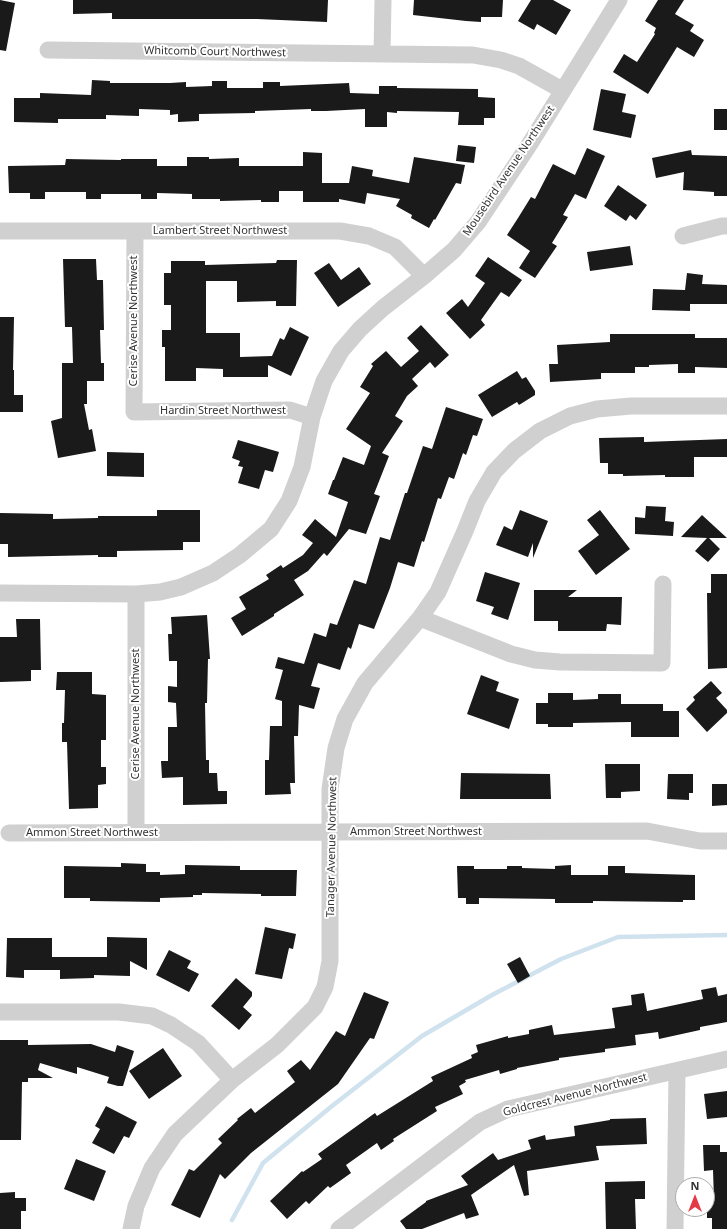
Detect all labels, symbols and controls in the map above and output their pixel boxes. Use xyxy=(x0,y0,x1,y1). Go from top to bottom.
street label: Whitcomb Court Northwest xyxy=(144,44,286,60)
street label: Mousebird Avenue Northwest xyxy=(460,103,558,239)
street label: Lambert Street Northwest xyxy=(153,224,287,238)
street label: Cerise Avenue Northwest xyxy=(127,256,141,386)
street label: Hardin Street Northwest xyxy=(160,404,286,418)
street label: Cerise Avenue Northwest xyxy=(129,649,143,779)
street label: Tanager Avenue Northwest xyxy=(324,777,340,917)
street label: Ammon Street Northwest xyxy=(350,825,482,839)
street label: Ammon Street Northwest xyxy=(26,826,158,840)
street label: Goldcrest Avenue Northwest xyxy=(502,1071,648,1119)
north arrow xyxy=(675,1177,715,1217)
text: N xyxy=(691,1178,699,1193)

